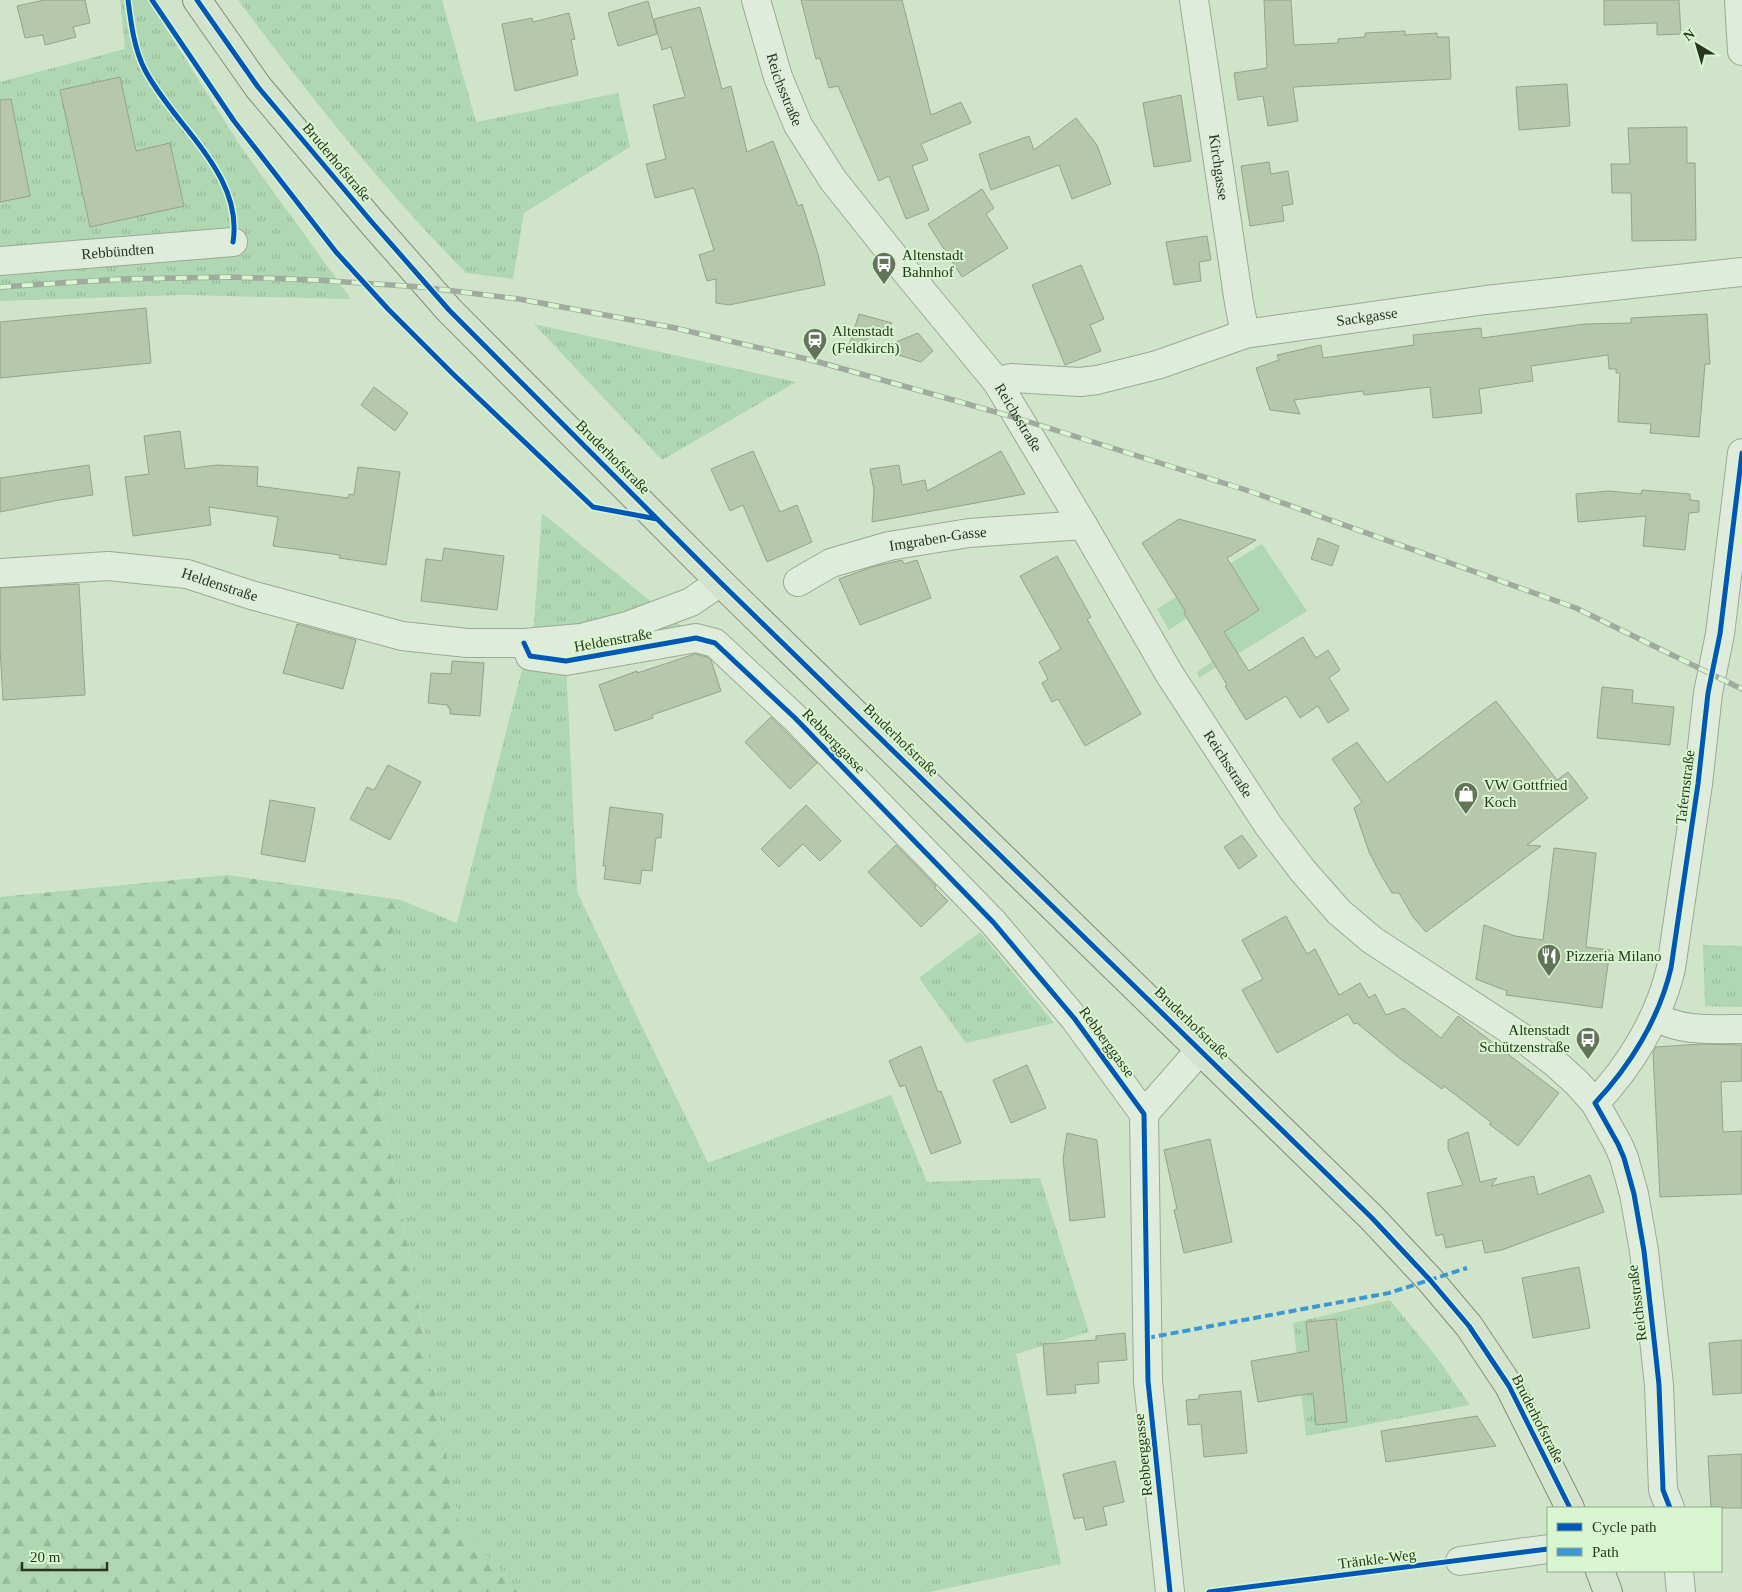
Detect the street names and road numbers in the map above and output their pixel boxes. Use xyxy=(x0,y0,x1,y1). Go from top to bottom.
street label: Reichsstraße xyxy=(764,51,806,129)
street label: Bruderhofstraße xyxy=(300,120,375,205)
street label: Kirchgasse xyxy=(1206,133,1232,202)
street label: Rebbündten xyxy=(81,240,155,262)
street label: Sackgasse xyxy=(1335,305,1399,329)
street label: Reichsstraße xyxy=(992,381,1045,455)
street label: Bruderhofstraße xyxy=(573,417,653,497)
street label: Imgraben-Gasse xyxy=(888,524,987,554)
street label: Heldenstraße xyxy=(180,565,260,605)
street label: Heldenstraße xyxy=(573,625,654,655)
street label: Bruderhofstraße xyxy=(860,700,942,780)
street label: Rebberggasse xyxy=(799,706,869,777)
street label: Reichsstraße xyxy=(1200,727,1256,801)
street label: Tafernstraße xyxy=(1673,749,1698,825)
street label: Bruderhofstraße xyxy=(1151,983,1233,1063)
street label: Rebberggasse xyxy=(1076,1004,1138,1081)
street label: Reichsstraße xyxy=(1624,1264,1650,1342)
street label: Bruderhofstraße xyxy=(1509,1372,1567,1466)
street label: Rebberggasse xyxy=(1131,1413,1155,1497)
street label: Tränkle-Weg xyxy=(1337,1546,1417,1572)

